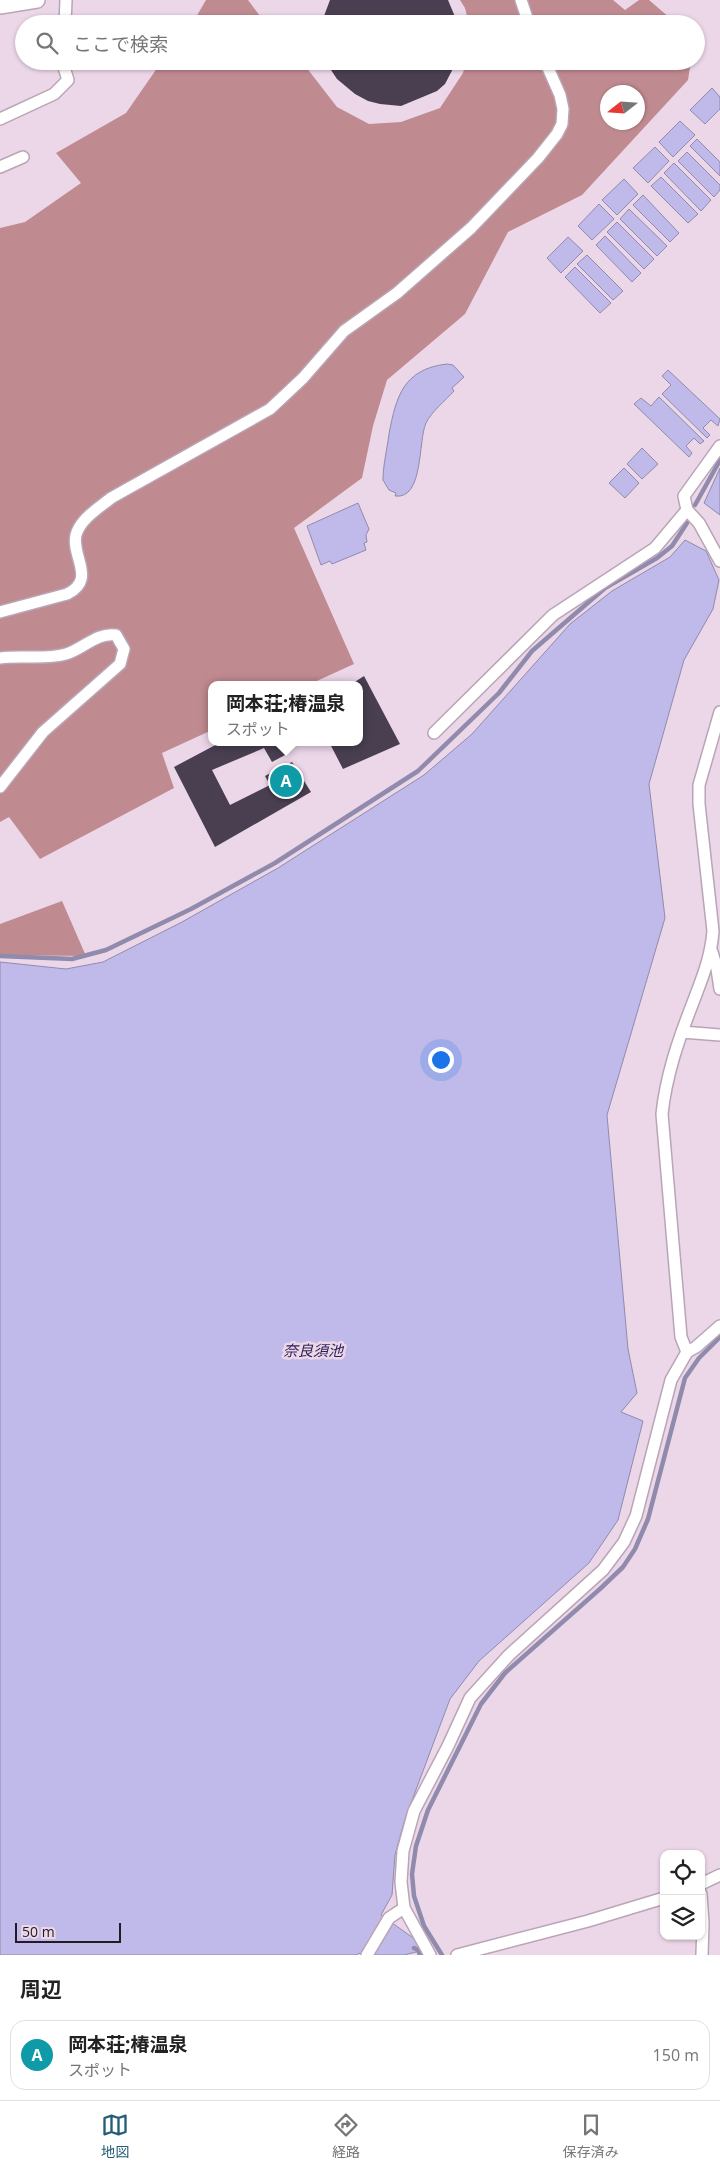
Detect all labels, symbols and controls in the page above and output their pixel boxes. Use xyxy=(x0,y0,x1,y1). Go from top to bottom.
search box xyxy=(15,15,705,70)
icon: search xyxy=(33,29,61,57)
text: ここで検索 xyxy=(73,31,168,57)
north arrow xyxy=(600,85,645,130)
popup xyxy=(208,681,363,746)
text: 岡本荘;椿温泉 xyxy=(226,690,345,716)
text: スポット xyxy=(226,718,290,740)
pin: A xyxy=(270,762,302,800)
your location xyxy=(428,1047,454,1073)
water label: 奈良須池 xyxy=(283,1340,345,1360)
map controls xyxy=(660,1850,705,1940)
button: locate xyxy=(660,1850,705,1895)
button: layers xyxy=(660,1895,705,1940)
scale bar xyxy=(15,1920,121,1943)
text: 50 m xyxy=(22,1922,55,1941)
text: 周辺 xyxy=(20,1975,62,2003)
text: 岡本荘;椿温泉 xyxy=(68,2031,187,2057)
text: A xyxy=(31,2044,43,2066)
text: 150 m xyxy=(653,2044,699,2066)
text: スポット xyxy=(68,2059,132,2081)
tab: 地図 xyxy=(101,2111,129,2161)
tab: 経路 xyxy=(332,2111,360,2161)
tab: 保存済み xyxy=(563,2111,619,2161)

